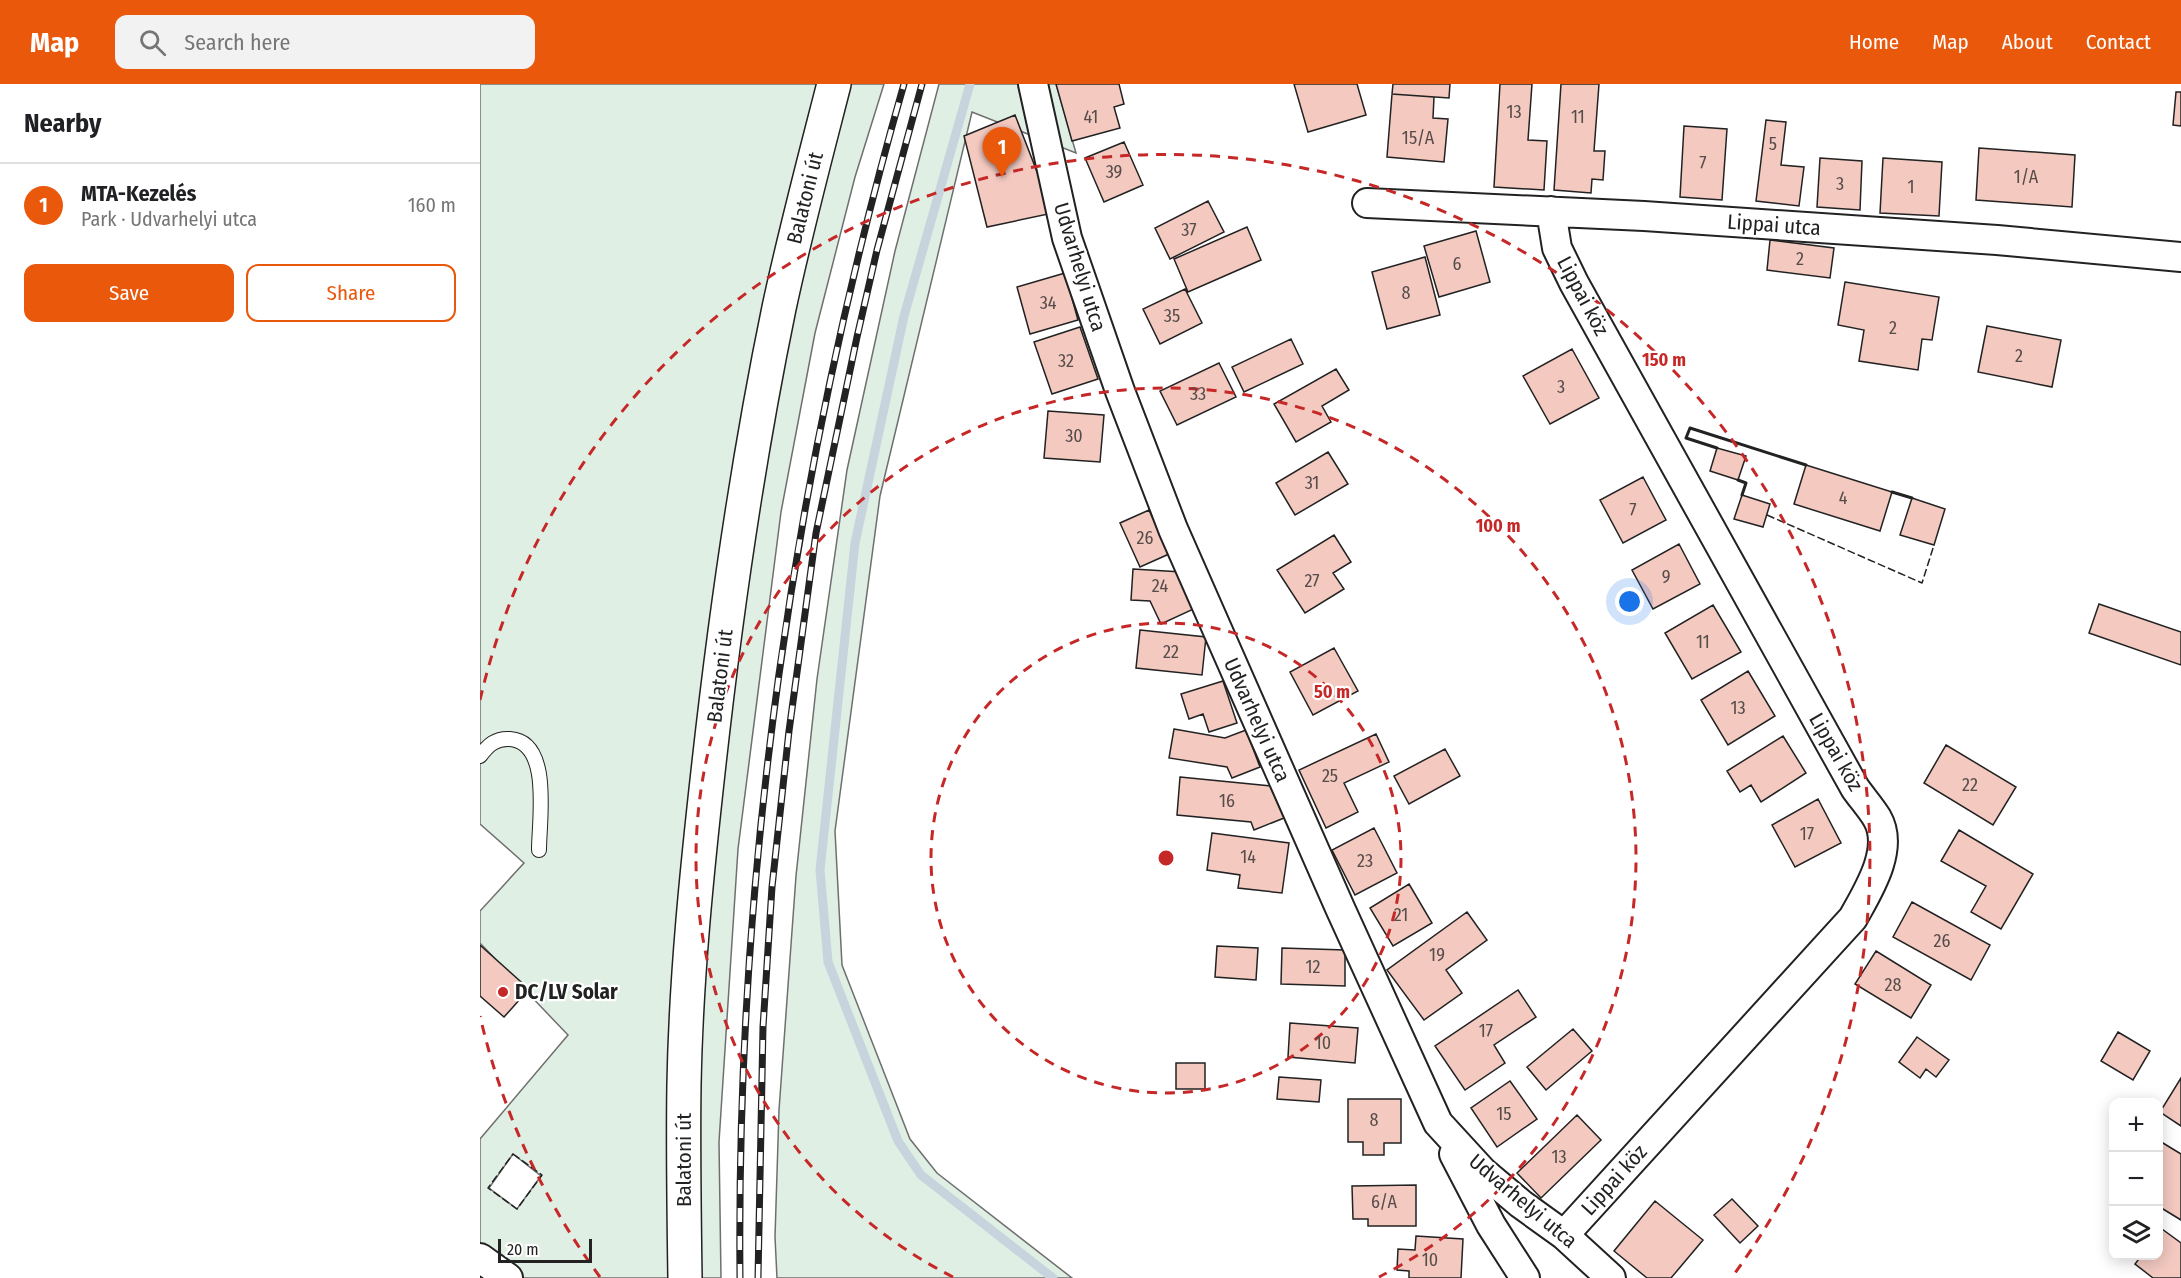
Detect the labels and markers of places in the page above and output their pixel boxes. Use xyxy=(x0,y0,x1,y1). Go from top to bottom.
pin: 1 xyxy=(982,128,1022,177)
centre of rings xyxy=(1156,848,1176,868)
place label: DC/LV Solar xyxy=(515,979,618,1005)
marker: DC/LV Solar xyxy=(496,985,510,999)

